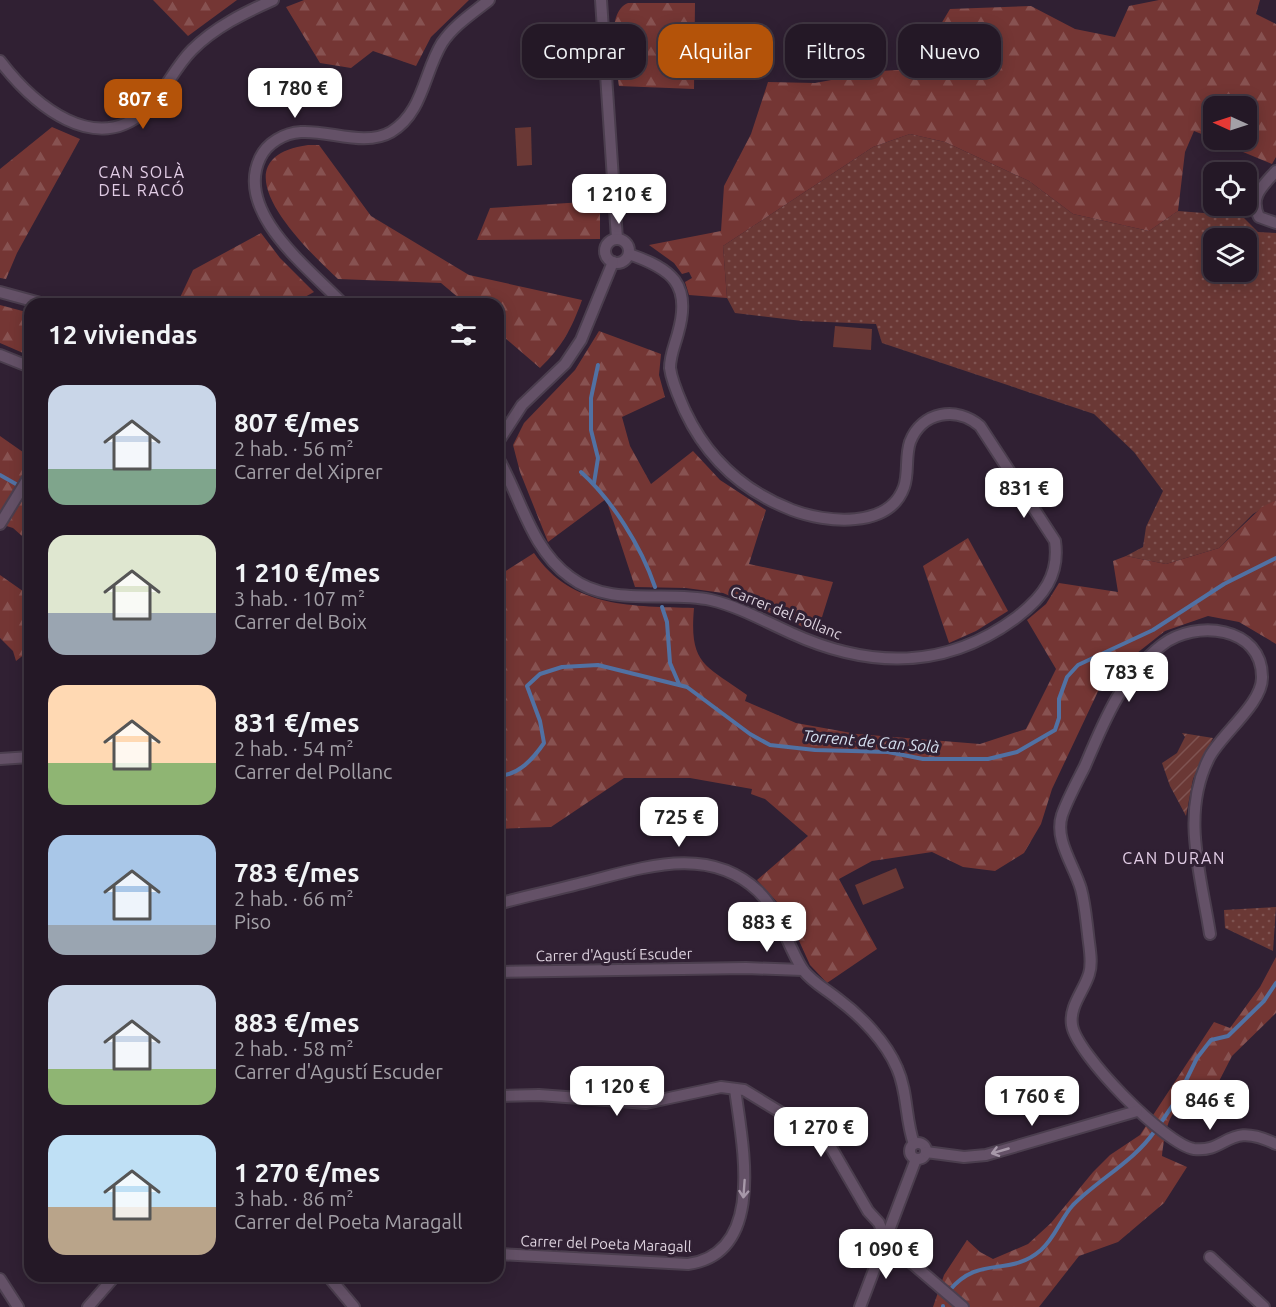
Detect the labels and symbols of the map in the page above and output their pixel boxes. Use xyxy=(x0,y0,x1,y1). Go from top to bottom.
pin: 1 780 € xyxy=(240,68,350,119)
pin: 807 € xyxy=(101,79,185,130)
north arrow xyxy=(1203,96,1257,150)
district label: CAN SOLÀ DEL RACÓ xyxy=(98,161,186,199)
pin: 1 210 € xyxy=(564,174,674,225)
pin: 831 € xyxy=(982,468,1066,519)
street label: Carrer del Pollanc xyxy=(728,582,844,643)
pin: 783 € xyxy=(1087,652,1171,703)
water label: Torrent de Can Solà xyxy=(802,726,940,756)
pin: 725 € xyxy=(637,797,721,848)
district label: CAN DURAN xyxy=(1122,849,1226,867)
pin: 883 € xyxy=(725,902,809,953)
street label: Carrer d'Agustí Escuder xyxy=(535,945,693,964)
pin: 1 120 € xyxy=(562,1066,672,1117)
pin: 1 760 € xyxy=(977,1076,1087,1127)
pin: 846 € xyxy=(1168,1080,1252,1131)
pin: 1 270 € xyxy=(766,1107,876,1158)
one-way arrow xyxy=(991,1146,1010,1158)
one-way arrow xyxy=(738,1178,749,1198)
pin: 1 090 € xyxy=(831,1229,941,1280)
street label: Carrer del Poeta Maragall xyxy=(520,1232,692,1255)

